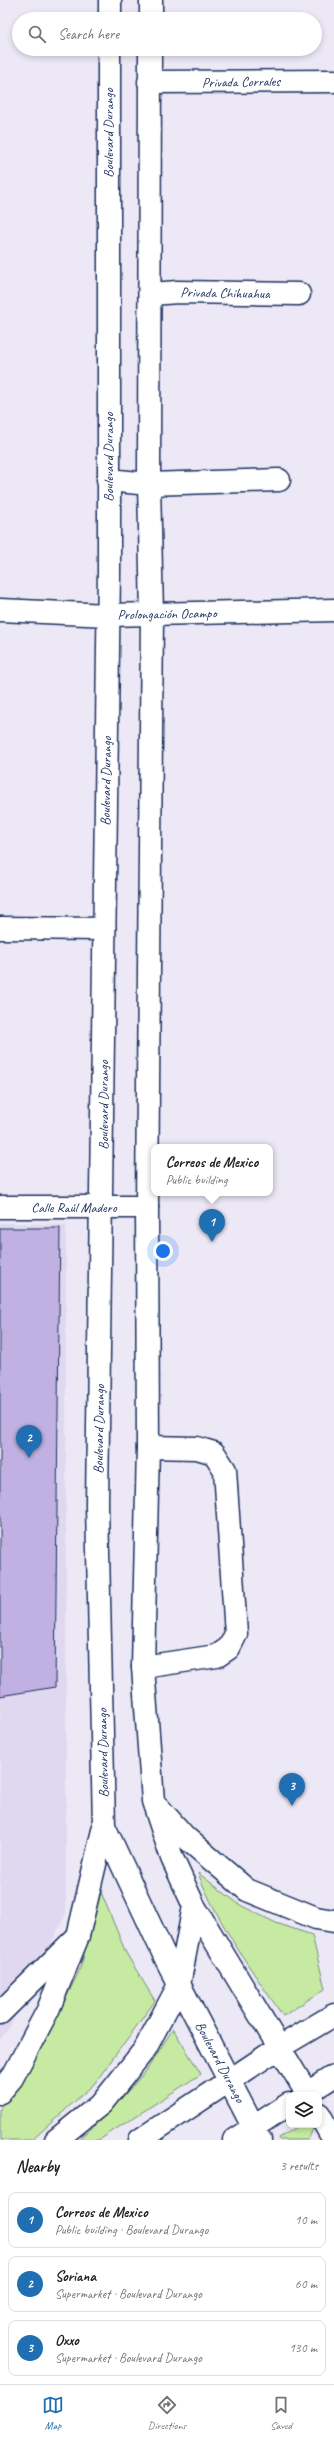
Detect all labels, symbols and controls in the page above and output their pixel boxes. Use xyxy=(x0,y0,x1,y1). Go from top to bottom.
search box xyxy=(12,12,322,56)
icon: search xyxy=(26,23,48,45)
text: Search here xyxy=(58,25,119,44)
street label: Privada Corrales xyxy=(202,73,281,91)
street label: Boulevard Durango xyxy=(100,87,117,178)
street label: Privada Chihuahua xyxy=(180,284,271,302)
street label: Boulevard Durango xyxy=(100,411,117,502)
street label: Prolongación Ocampo xyxy=(117,605,219,623)
street label: Boulevard Durango xyxy=(97,735,115,826)
street label: Boulevard Durango xyxy=(95,1059,112,1150)
popup xyxy=(151,1144,273,1196)
text: Correos de Mexico xyxy=(166,1153,258,1172)
text: Public building xyxy=(166,1172,227,1188)
street label: Calle Raúl Madero xyxy=(31,1199,118,1216)
pin: 1 xyxy=(199,1209,225,1242)
your location xyxy=(153,1241,173,1261)
street label: Boulevard Durango xyxy=(90,1383,108,1474)
pin: 2 xyxy=(16,1425,42,1458)
street label: Boulevard Durango xyxy=(94,1707,112,1798)
pin: 3 xyxy=(279,1773,305,1806)
street label: Boulevard Durango xyxy=(192,2019,249,2106)
map controls xyxy=(286,2092,322,2128)
button: layers xyxy=(286,2092,322,2128)
text: Nearby xyxy=(16,2156,59,2177)
text: 3 results xyxy=(280,2158,318,2174)
text: Correos de Mexico xyxy=(55,2203,148,2222)
text: 1 xyxy=(27,2212,33,2228)
text: 10 m xyxy=(295,2212,317,2228)
text: Public building · Boulevard Durango xyxy=(55,2222,208,2238)
text: Soriana xyxy=(55,2267,96,2286)
text: 2 xyxy=(27,2276,33,2292)
text: 60 m xyxy=(295,2276,317,2292)
text: Supermarket · Boulevard Durango xyxy=(55,2286,202,2302)
text: Oxxo xyxy=(55,2331,79,2350)
text: 3 xyxy=(27,2340,33,2356)
text: 130 m xyxy=(289,2340,317,2356)
text: Supermarket · Boulevard Durango xyxy=(55,2350,202,2366)
tab: Map xyxy=(42,2394,64,2432)
tab: Directions xyxy=(148,2394,186,2432)
tab: Saved xyxy=(270,2394,292,2432)

